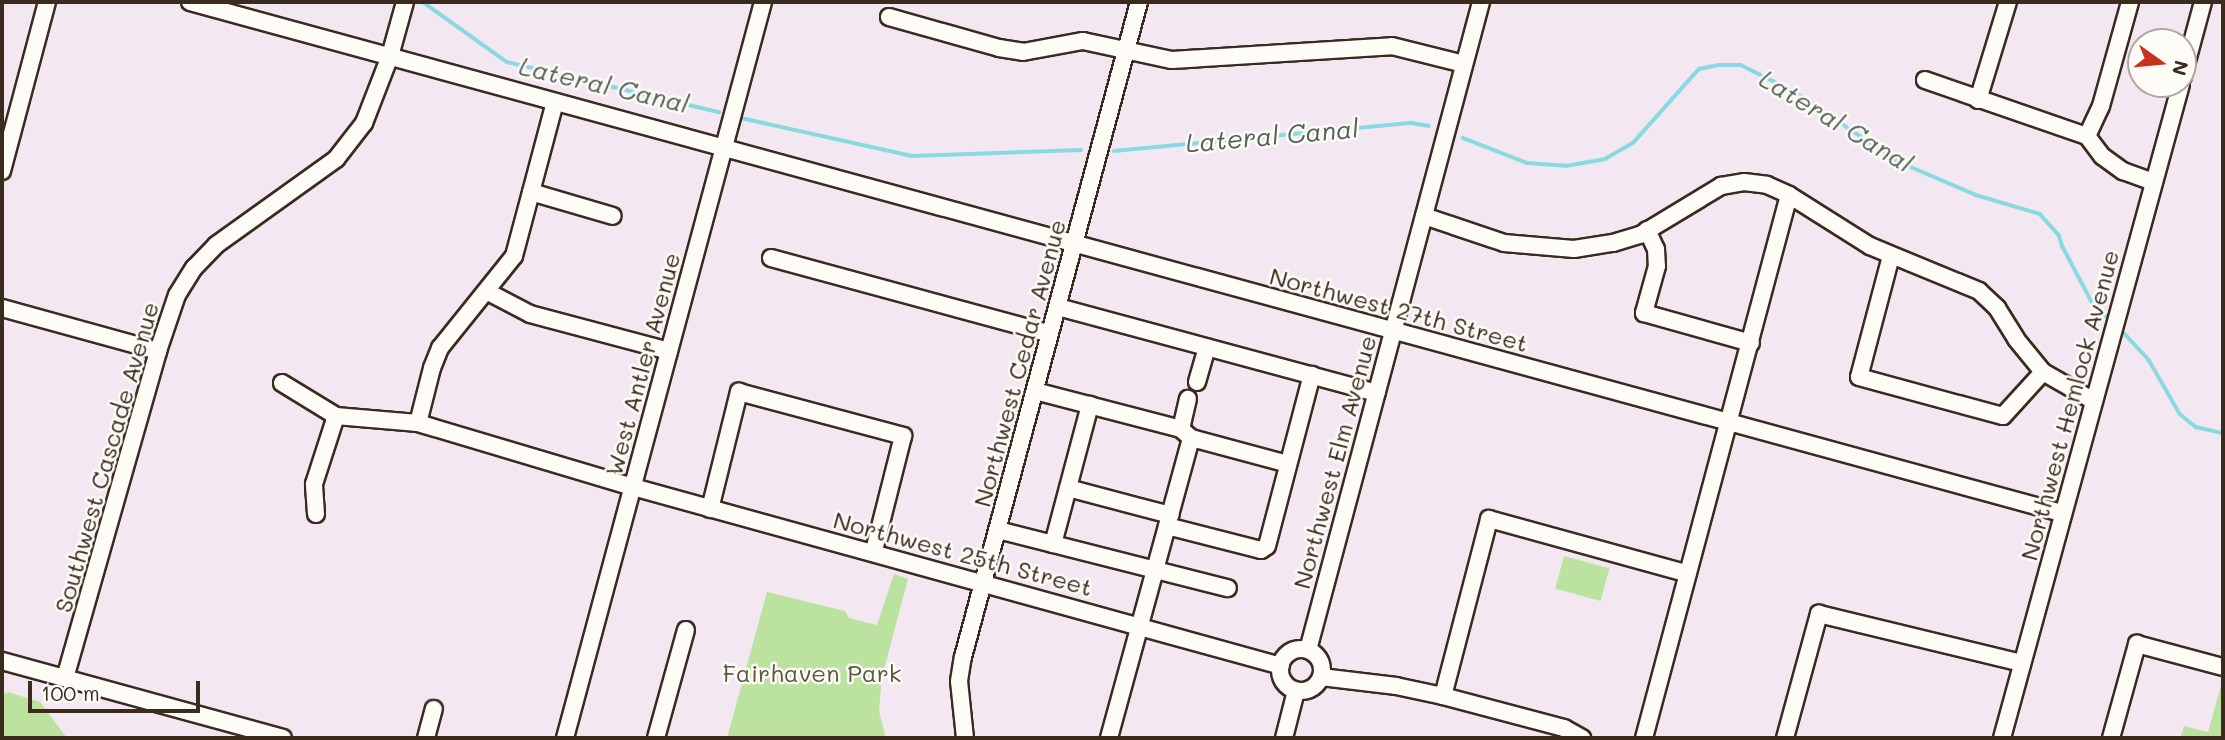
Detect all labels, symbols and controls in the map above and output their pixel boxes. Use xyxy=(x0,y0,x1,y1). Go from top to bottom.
north arrow xyxy=(2127,28,2197,98)
water label: Lateral Canal xyxy=(516,50,692,120)
text: N xyxy=(2167,58,2195,78)
water label: Lateral Canal xyxy=(1754,63,1918,179)
water label: Lateral Canal xyxy=(1184,113,1360,159)
street label: Northwest Cedar Avenue xyxy=(967,216,1071,510)
street label: Northwest Hemlock Avenue xyxy=(2014,247,2124,563)
street label: West Antler Avenue xyxy=(598,249,686,479)
street label: Northwest 27th Street xyxy=(1267,261,1531,357)
street label: Southwest Cascade Avenue xyxy=(48,298,164,616)
street label: Northwest Elm Avenue xyxy=(1286,332,1382,592)
street label: Northwest 25th Street xyxy=(830,505,1096,601)
park label: Fairhaven Park xyxy=(722,659,902,687)
scale bar xyxy=(32,666,203,710)
text: 100 m xyxy=(41,679,100,706)

